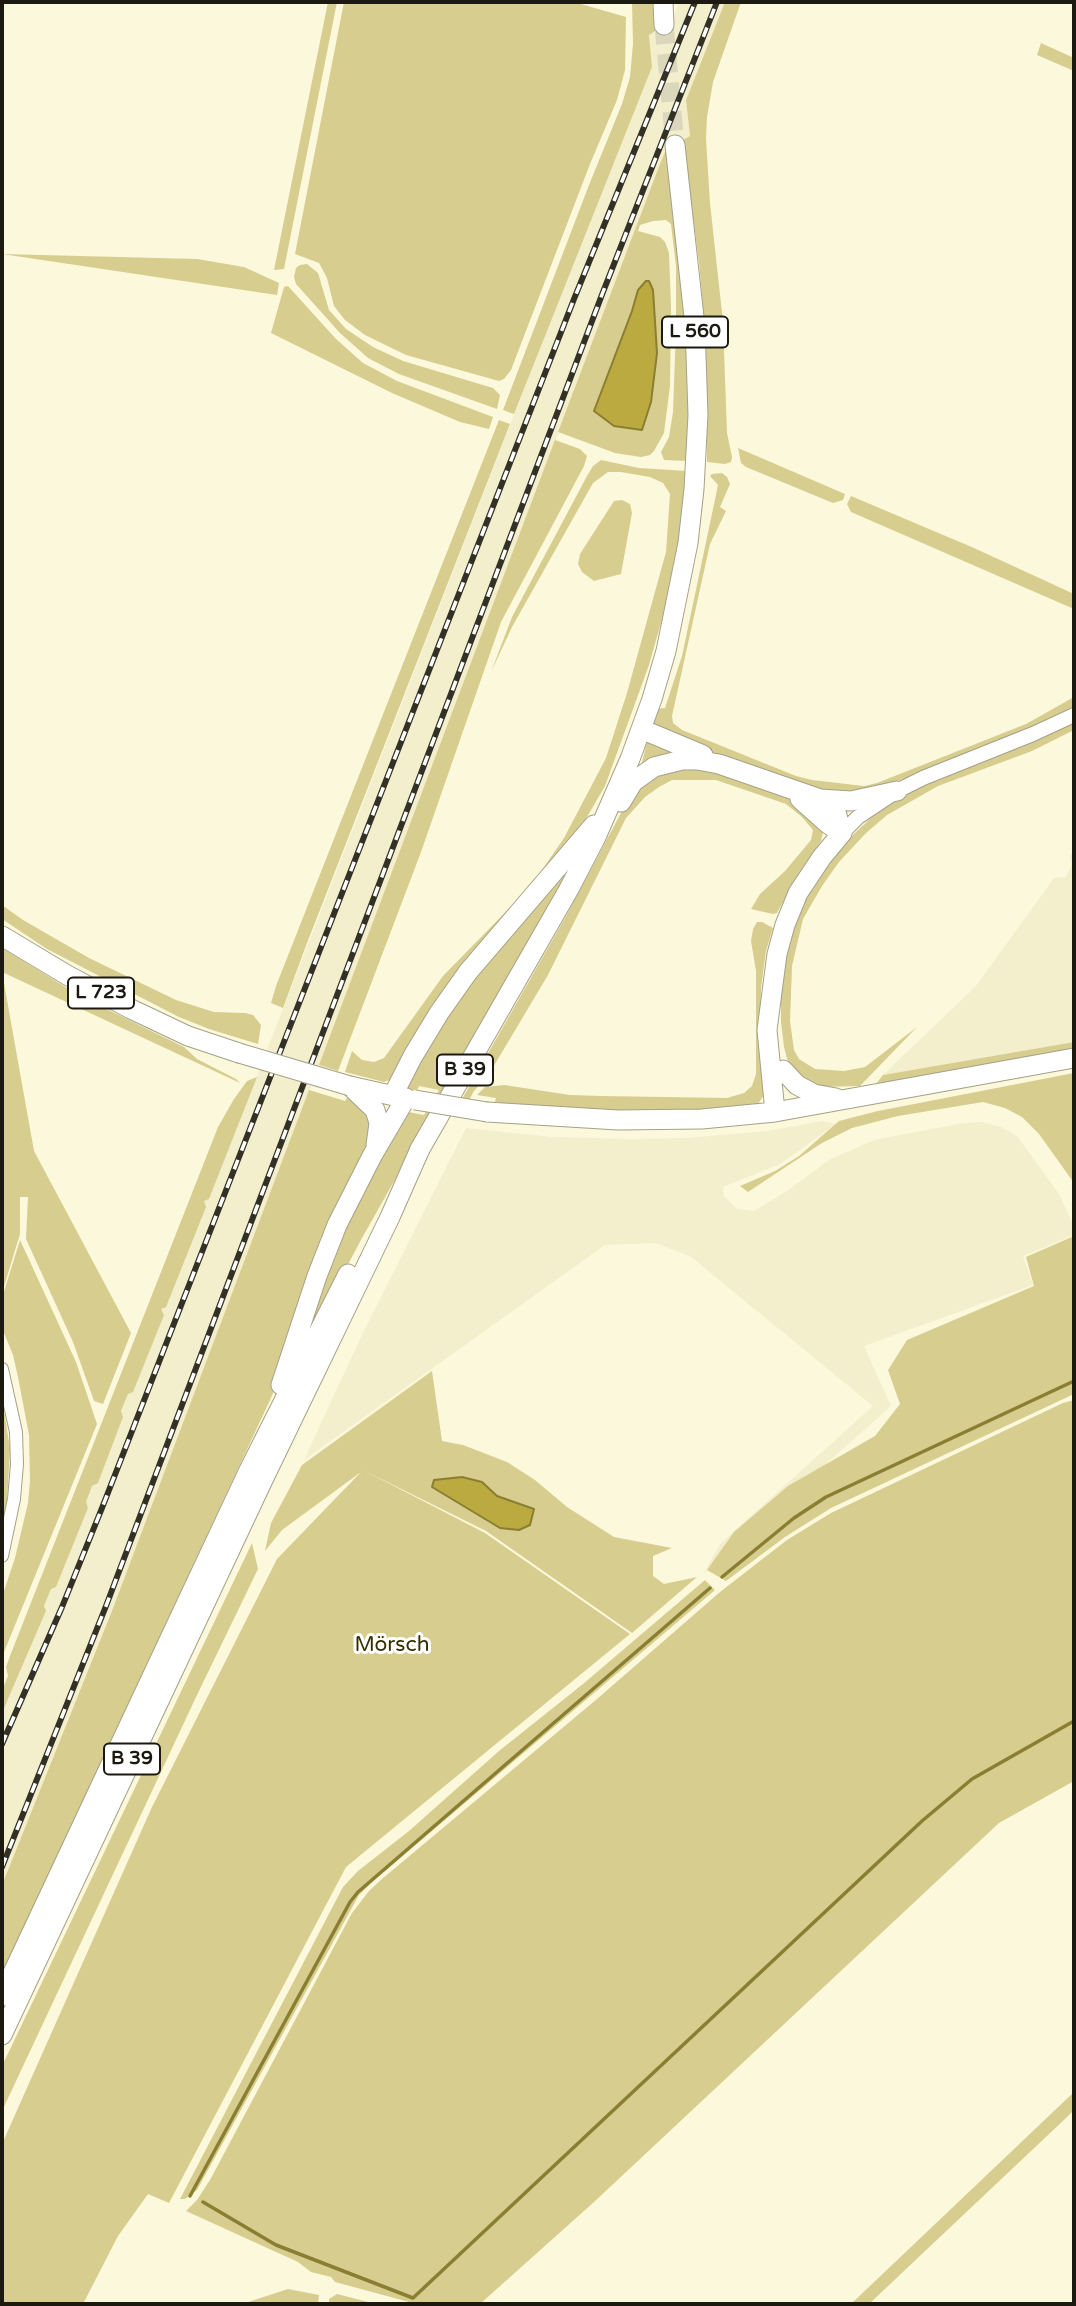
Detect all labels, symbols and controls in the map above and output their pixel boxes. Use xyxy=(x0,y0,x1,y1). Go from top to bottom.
road number: L 560 xyxy=(662,316,728,348)
road number: L 723 xyxy=(68,978,134,1009)
road number: B 39 xyxy=(437,1054,493,1086)
park label: Mörsch xyxy=(355,1632,429,1658)
road number: B 39 xyxy=(104,1744,160,1774)

